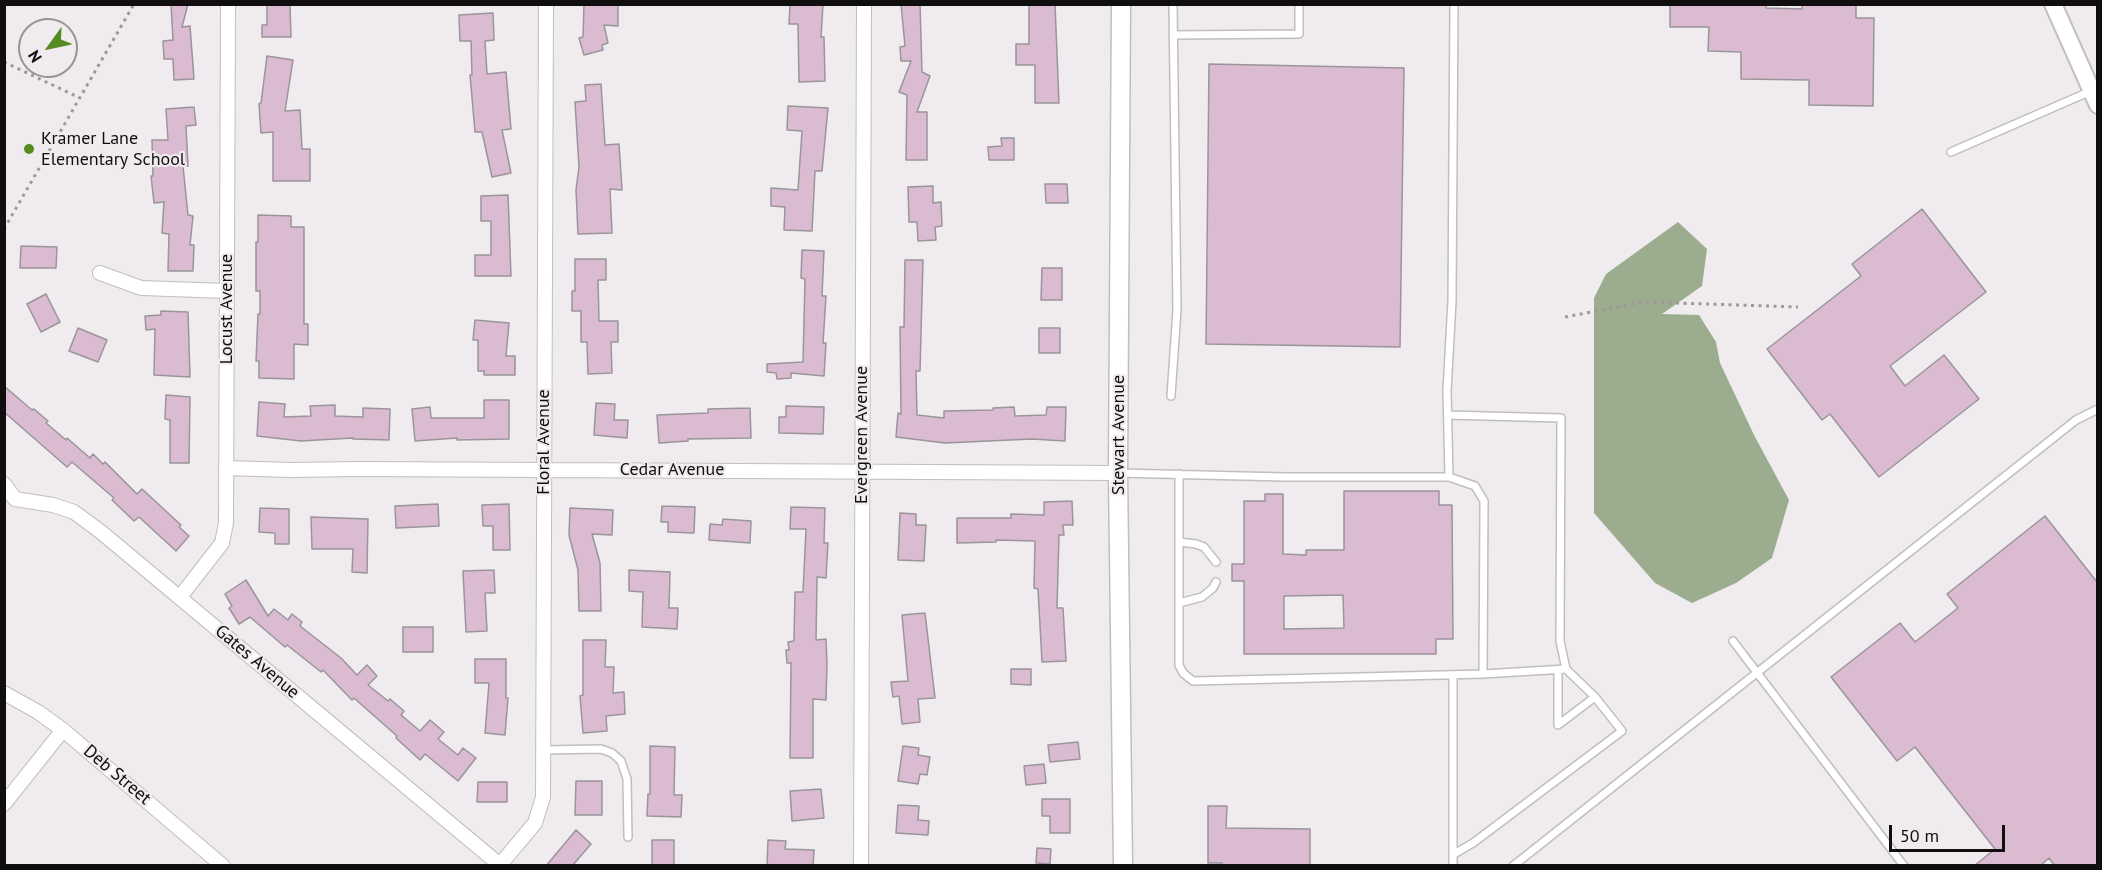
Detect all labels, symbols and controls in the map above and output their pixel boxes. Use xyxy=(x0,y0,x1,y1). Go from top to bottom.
north arrow xyxy=(18,18,78,78)
text: N xyxy=(23,47,46,67)
place label: Kramer Lane Elementary School xyxy=(41,128,185,170)
marker: Kramer Lane Elementary School xyxy=(22,142,36,156)
street label: Locust Avenue xyxy=(216,254,238,364)
street label: Evergreen Avenue xyxy=(851,366,873,504)
street label: Stewart Avenue xyxy=(1108,375,1130,495)
street label: Floral Avenue xyxy=(533,389,555,495)
street label: Cedar Avenue xyxy=(620,459,724,481)
street label: Gates Avenue xyxy=(210,620,304,704)
street label: Deb Street xyxy=(79,741,155,809)
scale bar xyxy=(1892,813,2008,851)
text: 50 m xyxy=(1900,824,1939,847)

